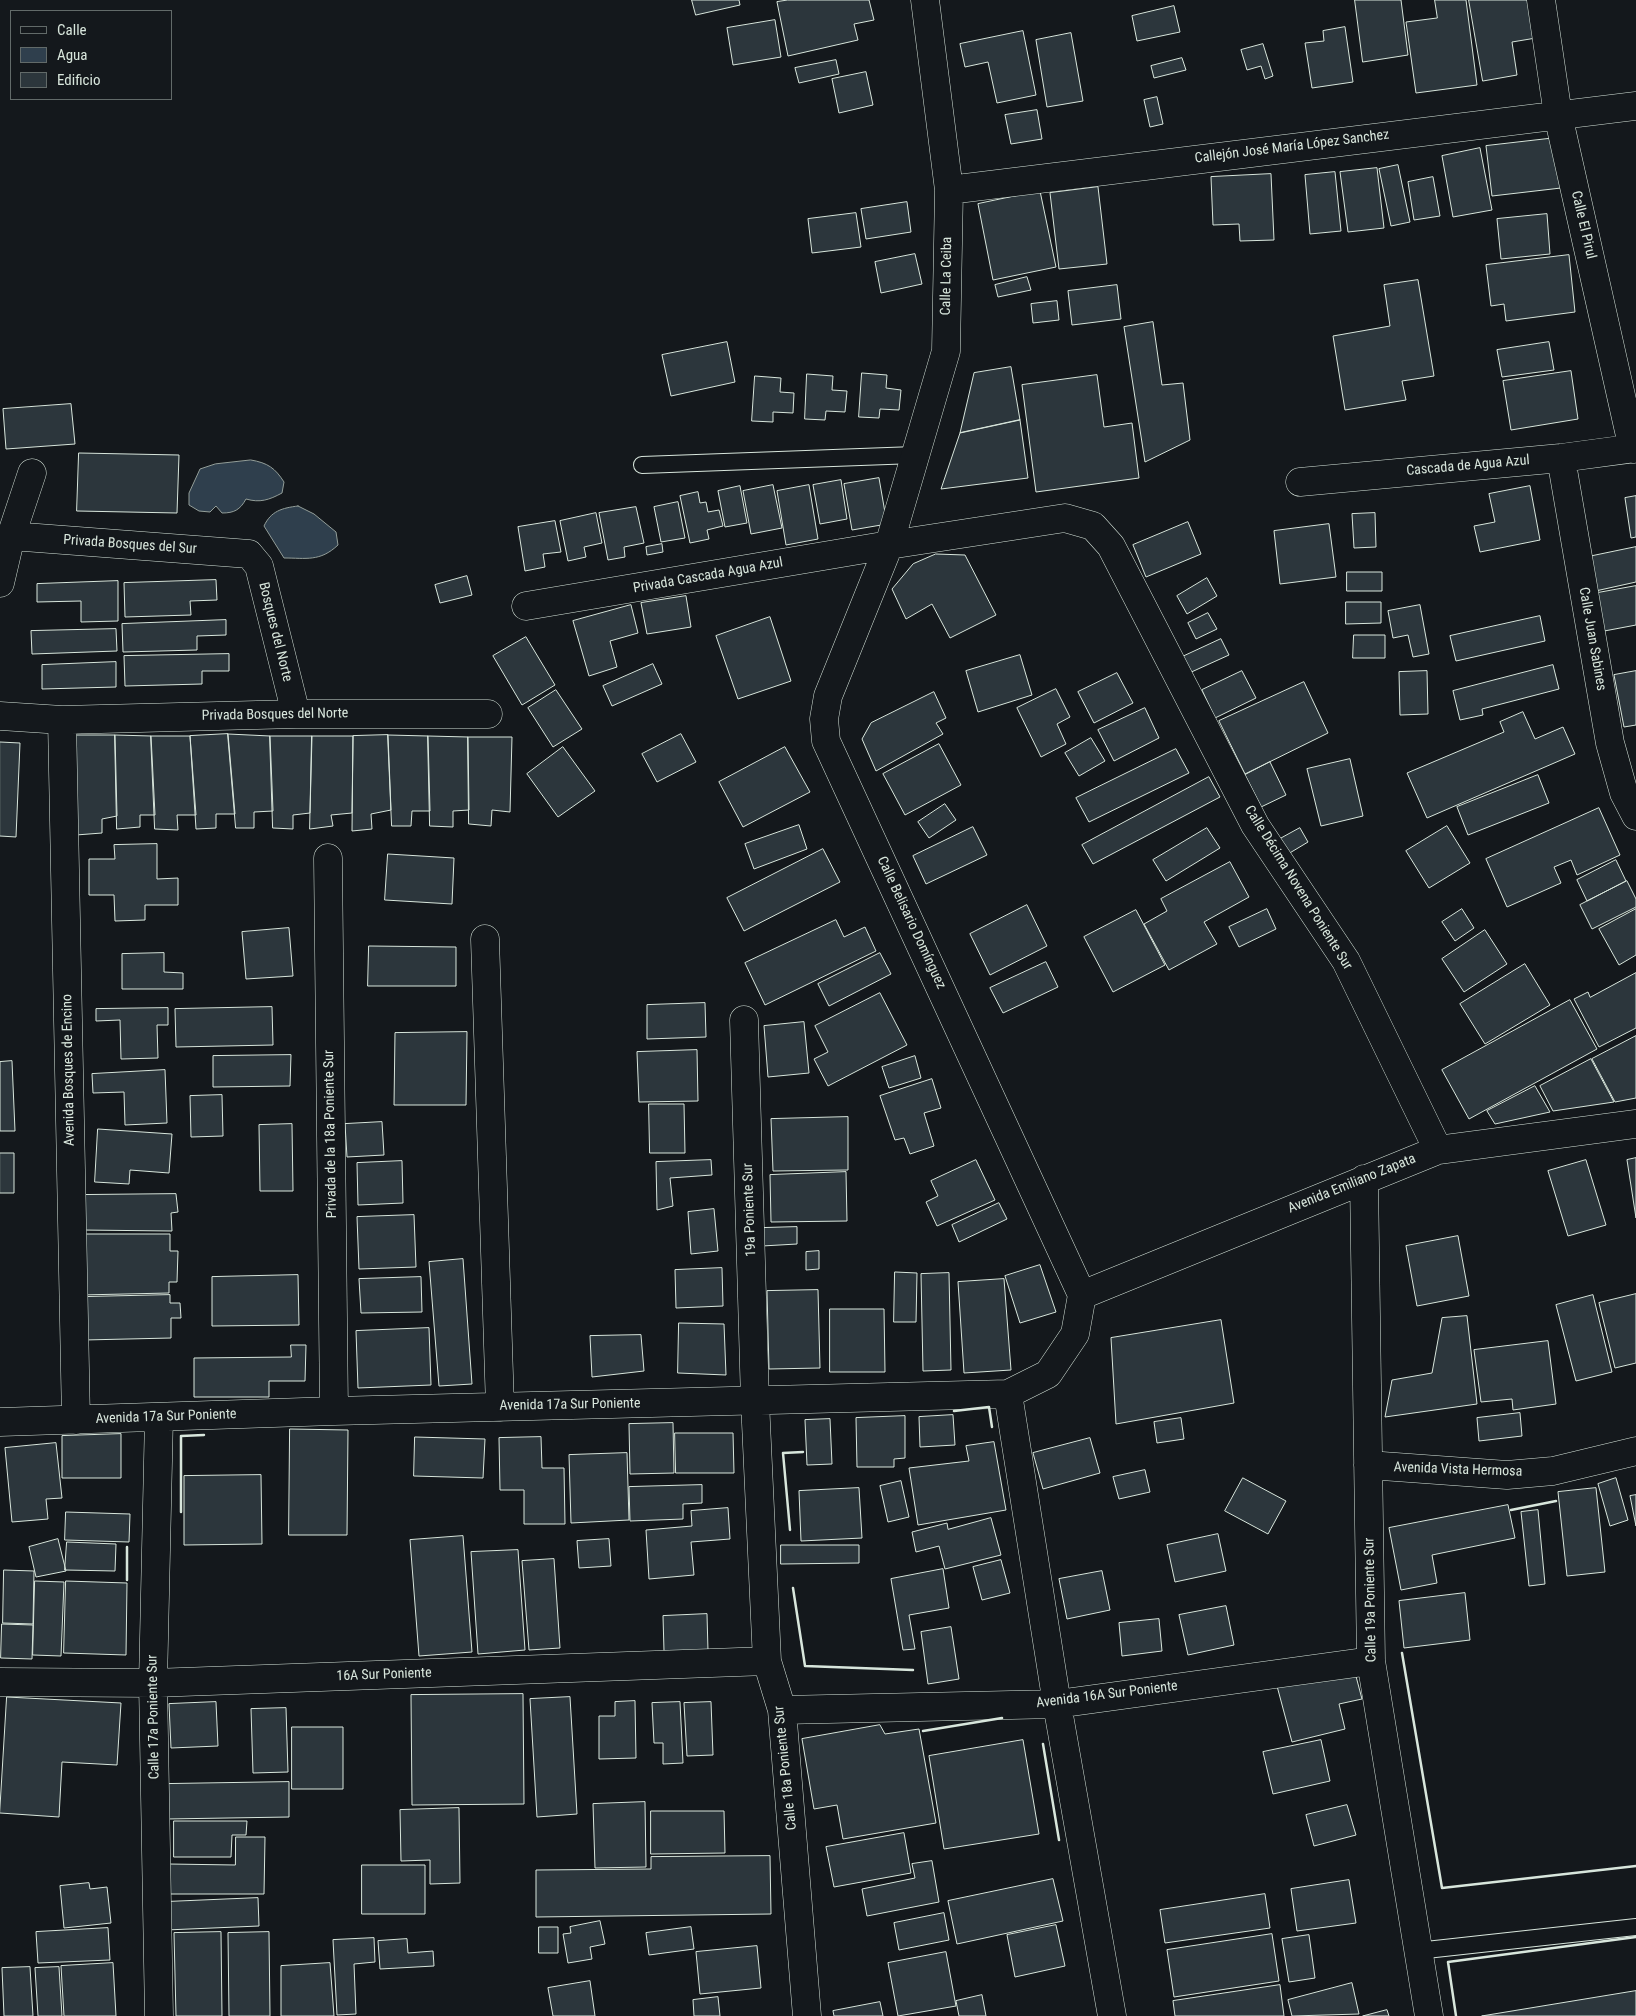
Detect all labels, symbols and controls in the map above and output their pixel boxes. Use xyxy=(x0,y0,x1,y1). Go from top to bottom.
legend xyxy=(10,10,172,100)
text: Calle xyxy=(57,21,87,39)
text: Agua xyxy=(57,46,87,64)
text: Edificio xyxy=(57,71,100,89)
street label: Callejón José María López Sanchez xyxy=(1194,127,1390,167)
street label: Calle El Pirul xyxy=(1567,189,1599,261)
street label: Calle La Ceiba xyxy=(938,236,956,316)
street label: Cascada de Agua Azul xyxy=(1406,452,1530,480)
street label: Privada Bosques del Sur xyxy=(63,532,197,558)
street label: Privada Cascada Agua Azul xyxy=(632,555,784,597)
street label: Bosques del Norte xyxy=(255,581,295,683)
street label: Calle Juan Sabines xyxy=(1575,586,1609,692)
street label: Privada Bosques del Norte xyxy=(202,705,348,725)
street label: Calle Décima Novena Poniente Sur xyxy=(1240,803,1356,973)
street label: Calle Belisario Domínguez xyxy=(873,854,949,992)
street label: Avenida Bosques de Encino xyxy=(59,994,79,1146)
street label: Privada de la 18a Poniente Sur xyxy=(321,1050,341,1218)
street label: Avenida Emiliano Zapata xyxy=(1286,1151,1418,1217)
street label: 19a Poniente Sur xyxy=(740,1163,760,1257)
street label: Avenida 17a Sur Poniente xyxy=(499,1395,641,1415)
street label: Avenida 17a Sur Poniente xyxy=(95,1406,237,1428)
street label: Avenida Vista Hermosa xyxy=(1393,1459,1523,1481)
street label: Calle 19a Poniente Sur xyxy=(1362,1537,1380,1663)
street label: Calle 17a Poniente Sur xyxy=(145,1654,163,1780)
street label: 16A Sur Poniente xyxy=(336,1665,432,1685)
street label: Avenida 16A Sur Poniente xyxy=(1035,1678,1179,1712)
street label: Calle 18a Poniente Sur xyxy=(771,1705,801,1831)

